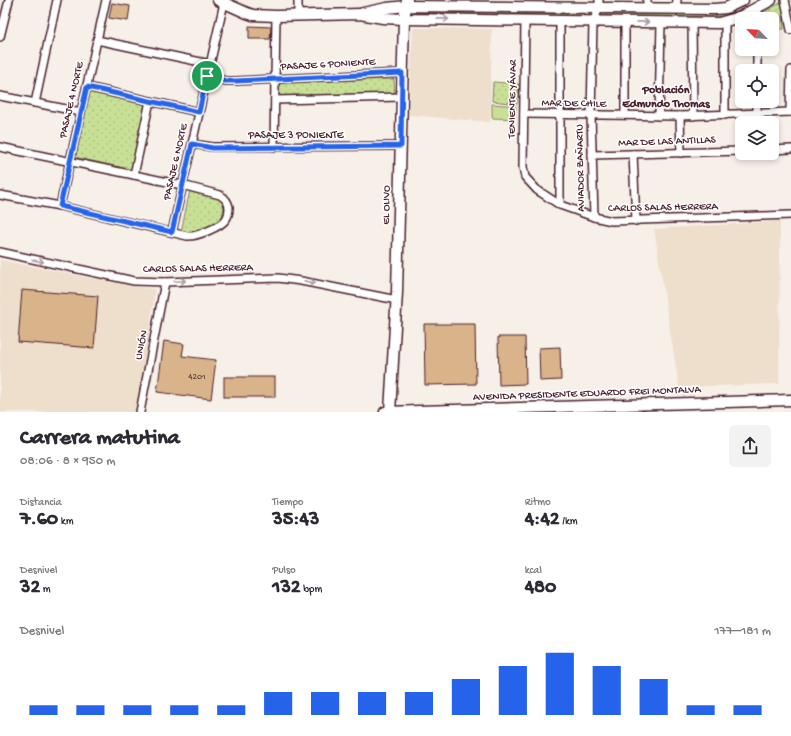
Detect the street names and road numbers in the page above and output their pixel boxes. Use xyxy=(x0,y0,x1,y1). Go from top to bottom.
street label: PASAJE 6 PONIENTE xyxy=(279,56,377,74)
street label: TENIENTE YÁVAR xyxy=(505,58,520,139)
street label: PASAJE 4 NORTE xyxy=(57,60,87,140)
street label: MAR DE CHILE xyxy=(541,97,608,111)
street label: PASAJE 6 NORTE xyxy=(161,121,191,202)
street label: AVIADOR ZAÑARTU xyxy=(574,124,588,212)
street label: PASAJE 3 PONIENTE xyxy=(247,130,345,142)
street label: MAR DE LAS ANTILLAS xyxy=(618,134,717,150)
street label: EL OLIVO xyxy=(381,185,393,225)
street label: CARLOS SALAS HERRERA xyxy=(608,201,719,215)
street label: CARLOS SALAS HERRERA xyxy=(143,262,254,276)
street label: UNIÓN xyxy=(132,329,151,361)
street label: AVENIDA PRESIDENTE EDUARDO FREI MONTALVA xyxy=(473,384,702,404)

